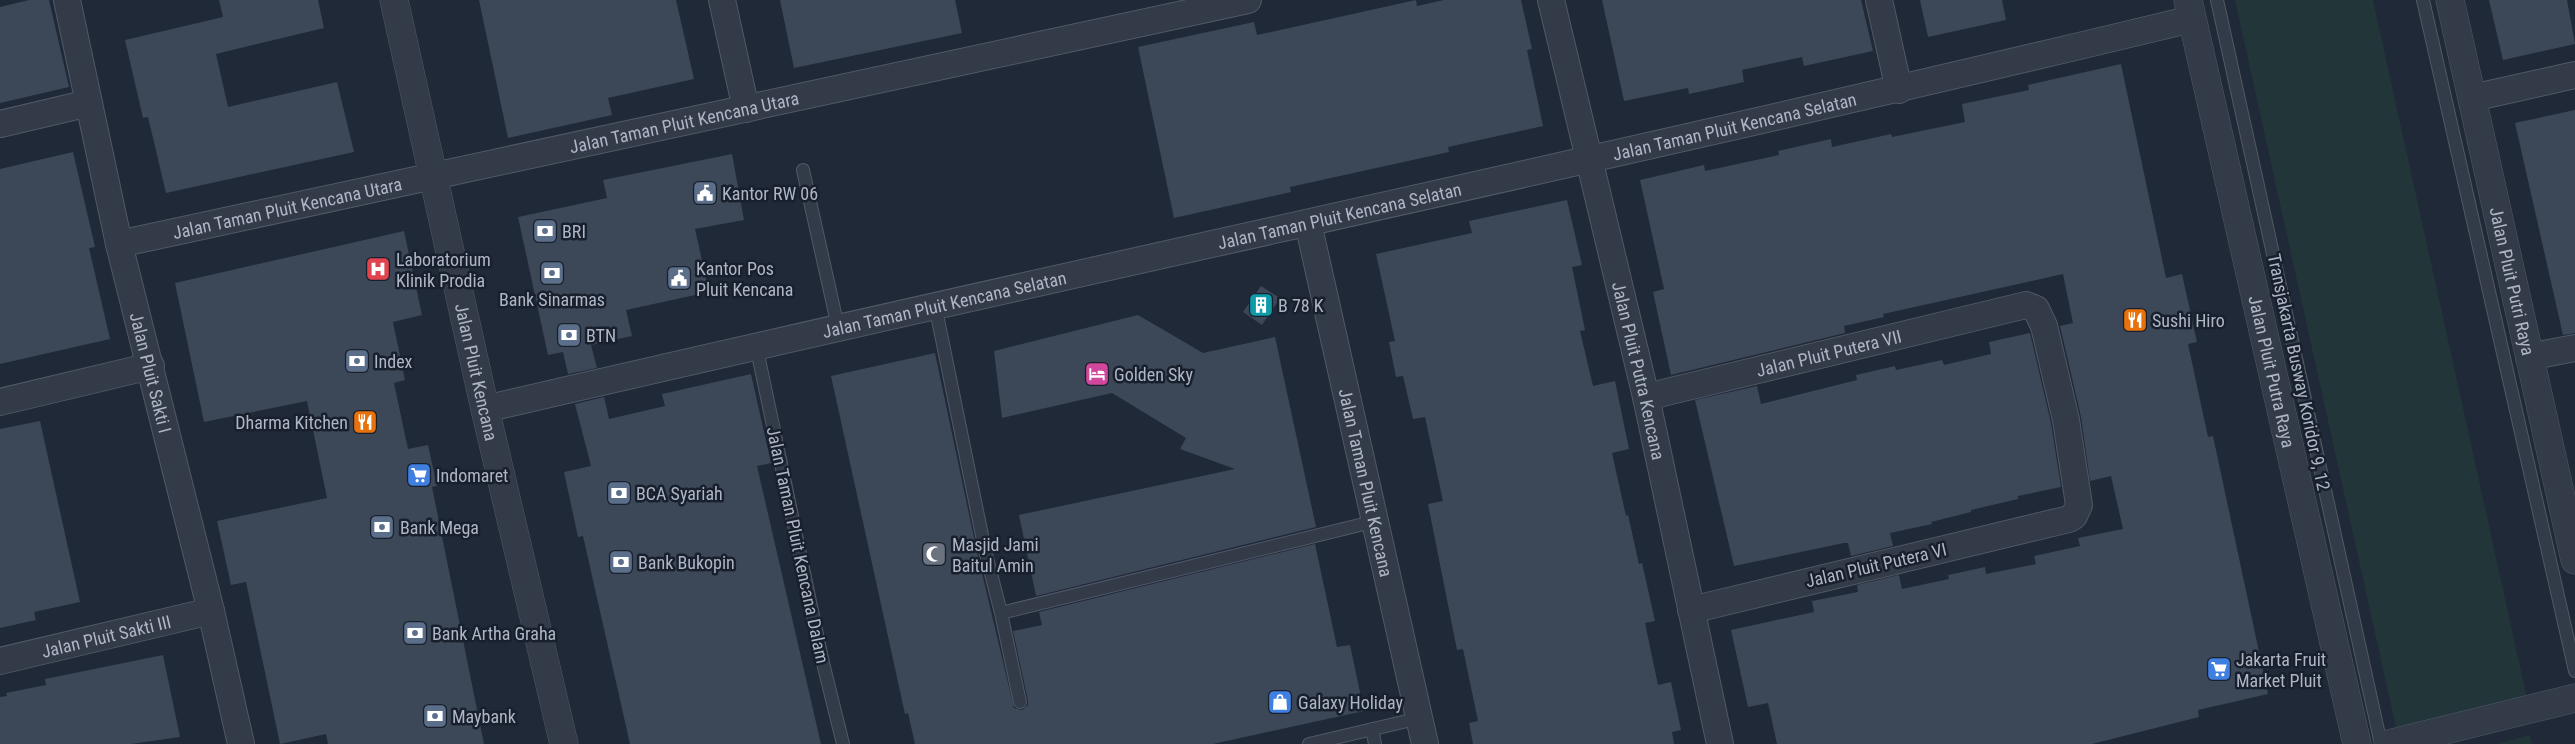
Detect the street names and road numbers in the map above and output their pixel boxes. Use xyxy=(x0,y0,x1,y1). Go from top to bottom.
street label: Jalan Taman Pluit Kencana Utara xyxy=(567,87,801,157)
street label: Jalan Taman Pluit Kencana Selatan xyxy=(1610,88,1858,164)
street label: Jalan Taman Pluit Kencana Utara xyxy=(170,173,404,243)
street label: Jalan Taman Pluit Kencana Selatan xyxy=(1215,178,1463,253)
street label: Jalan Pluit Putri Raya xyxy=(2486,205,2539,357)
street label: Transjakarta Busway Koridor 9, 12 xyxy=(2264,252,2334,492)
street label: Jalan Taman Pluit Kencana Selatan xyxy=(820,266,1068,342)
street label: Jalan Pluit Putra Kencana xyxy=(1608,279,1670,462)
street label: Jalan Pluit Putra Raya xyxy=(2245,293,2300,450)
street label: Jalan Pluit Kencana xyxy=(451,301,503,443)
street label: Jalan Pluit Sakti I xyxy=(126,310,176,435)
street label: Jalan Pluit Putera VII xyxy=(1754,325,1904,380)
street label: Jalan Taman Pluit Kencana xyxy=(1335,386,1398,579)
street label: Jalan Taman Pluit Kencana Dalam xyxy=(763,425,833,665)
street label: Jalan Pluit Putera VI xyxy=(1803,539,1949,591)
street label: Jalan Pluit Sakti III xyxy=(39,610,173,661)

